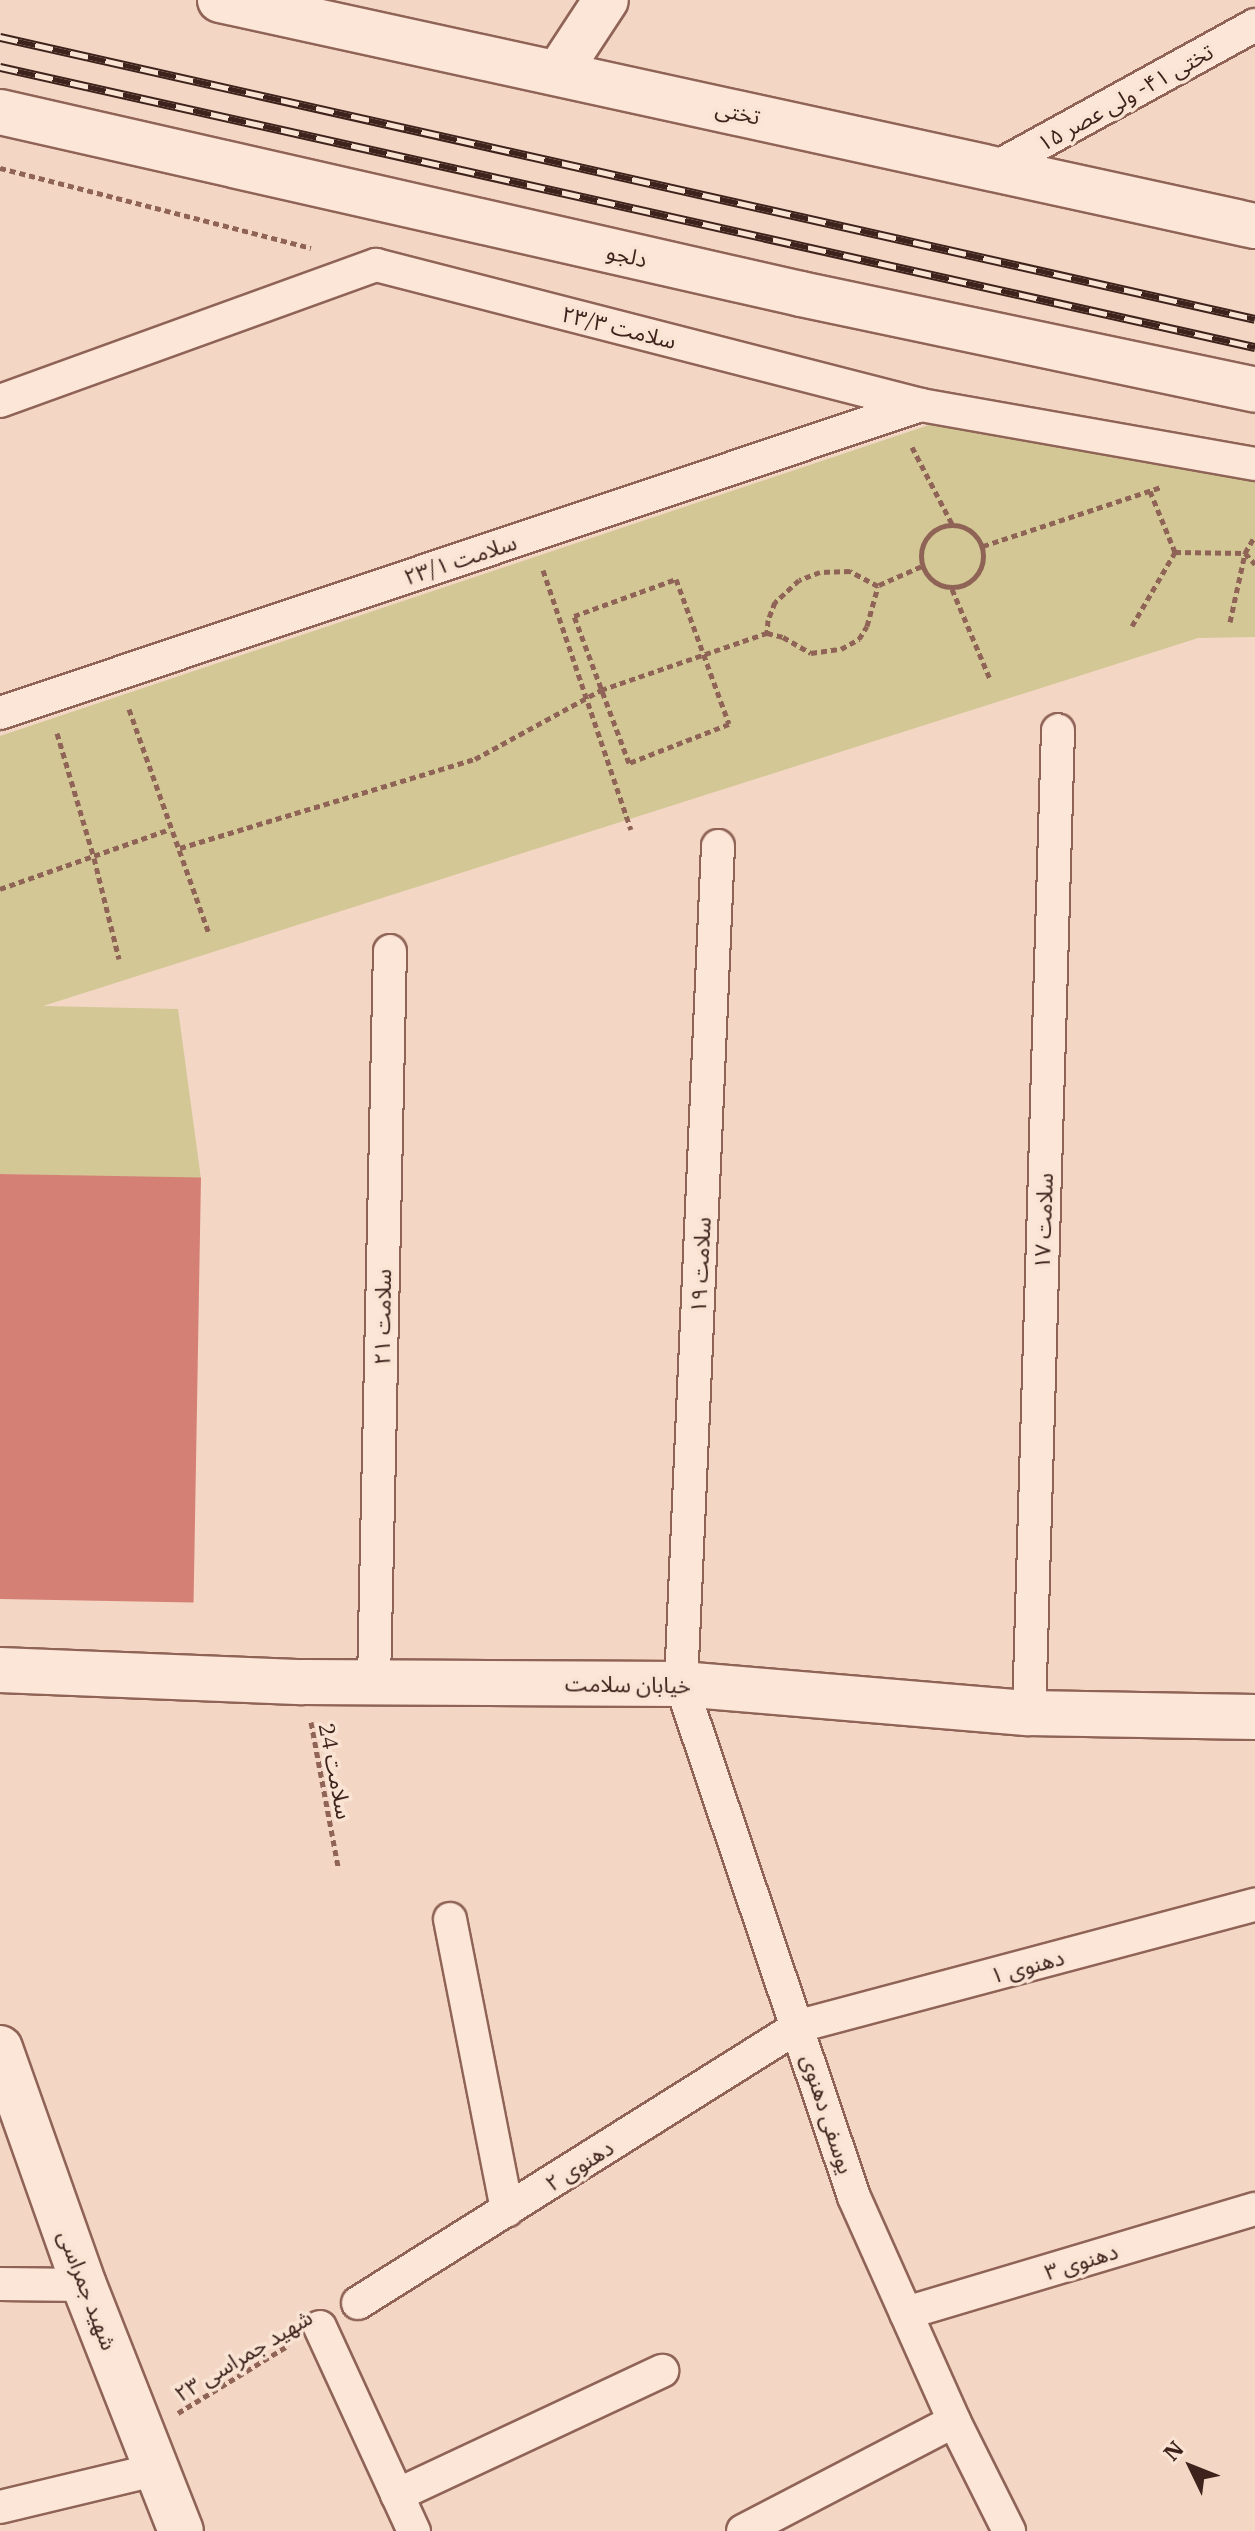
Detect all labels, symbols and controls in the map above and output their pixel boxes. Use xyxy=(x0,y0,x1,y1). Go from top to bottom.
street label: تختی ۴۱- ولی عصر ۱۵ xyxy=(1033,38,1217,156)
street label: تختی xyxy=(713,94,763,130)
street label: دلجو xyxy=(604,238,650,272)
street label: سلامت ۲۳/۳ xyxy=(559,300,679,354)
street label: سلامت ۲۳/۱ xyxy=(400,528,520,590)
street label: سلامت ۱۷ xyxy=(1028,1172,1058,1270)
street label: سلامت ۱۹ xyxy=(684,1216,716,1314)
street label: سلامت ۲۱ xyxy=(368,1269,396,1365)
street label: خیابان سلامت xyxy=(565,1670,691,1698)
street label: سلامت 24 xyxy=(314,1721,358,1821)
street label: دهنوی ۱ xyxy=(987,1943,1067,1989)
street label: یوسفی دهنوی xyxy=(796,2051,860,2177)
street label: دهنوی ۲ xyxy=(540,2134,618,2196)
street label: شهید جمراسی xyxy=(53,2226,123,2354)
street label: دهنوی ۳ xyxy=(1041,2237,1121,2285)
street label: شهید جمراسی ۲۳ xyxy=(169,2303,317,2407)
north arrow xyxy=(1151,2427,1231,2507)
text: N xyxy=(1157,2434,1190,2467)

